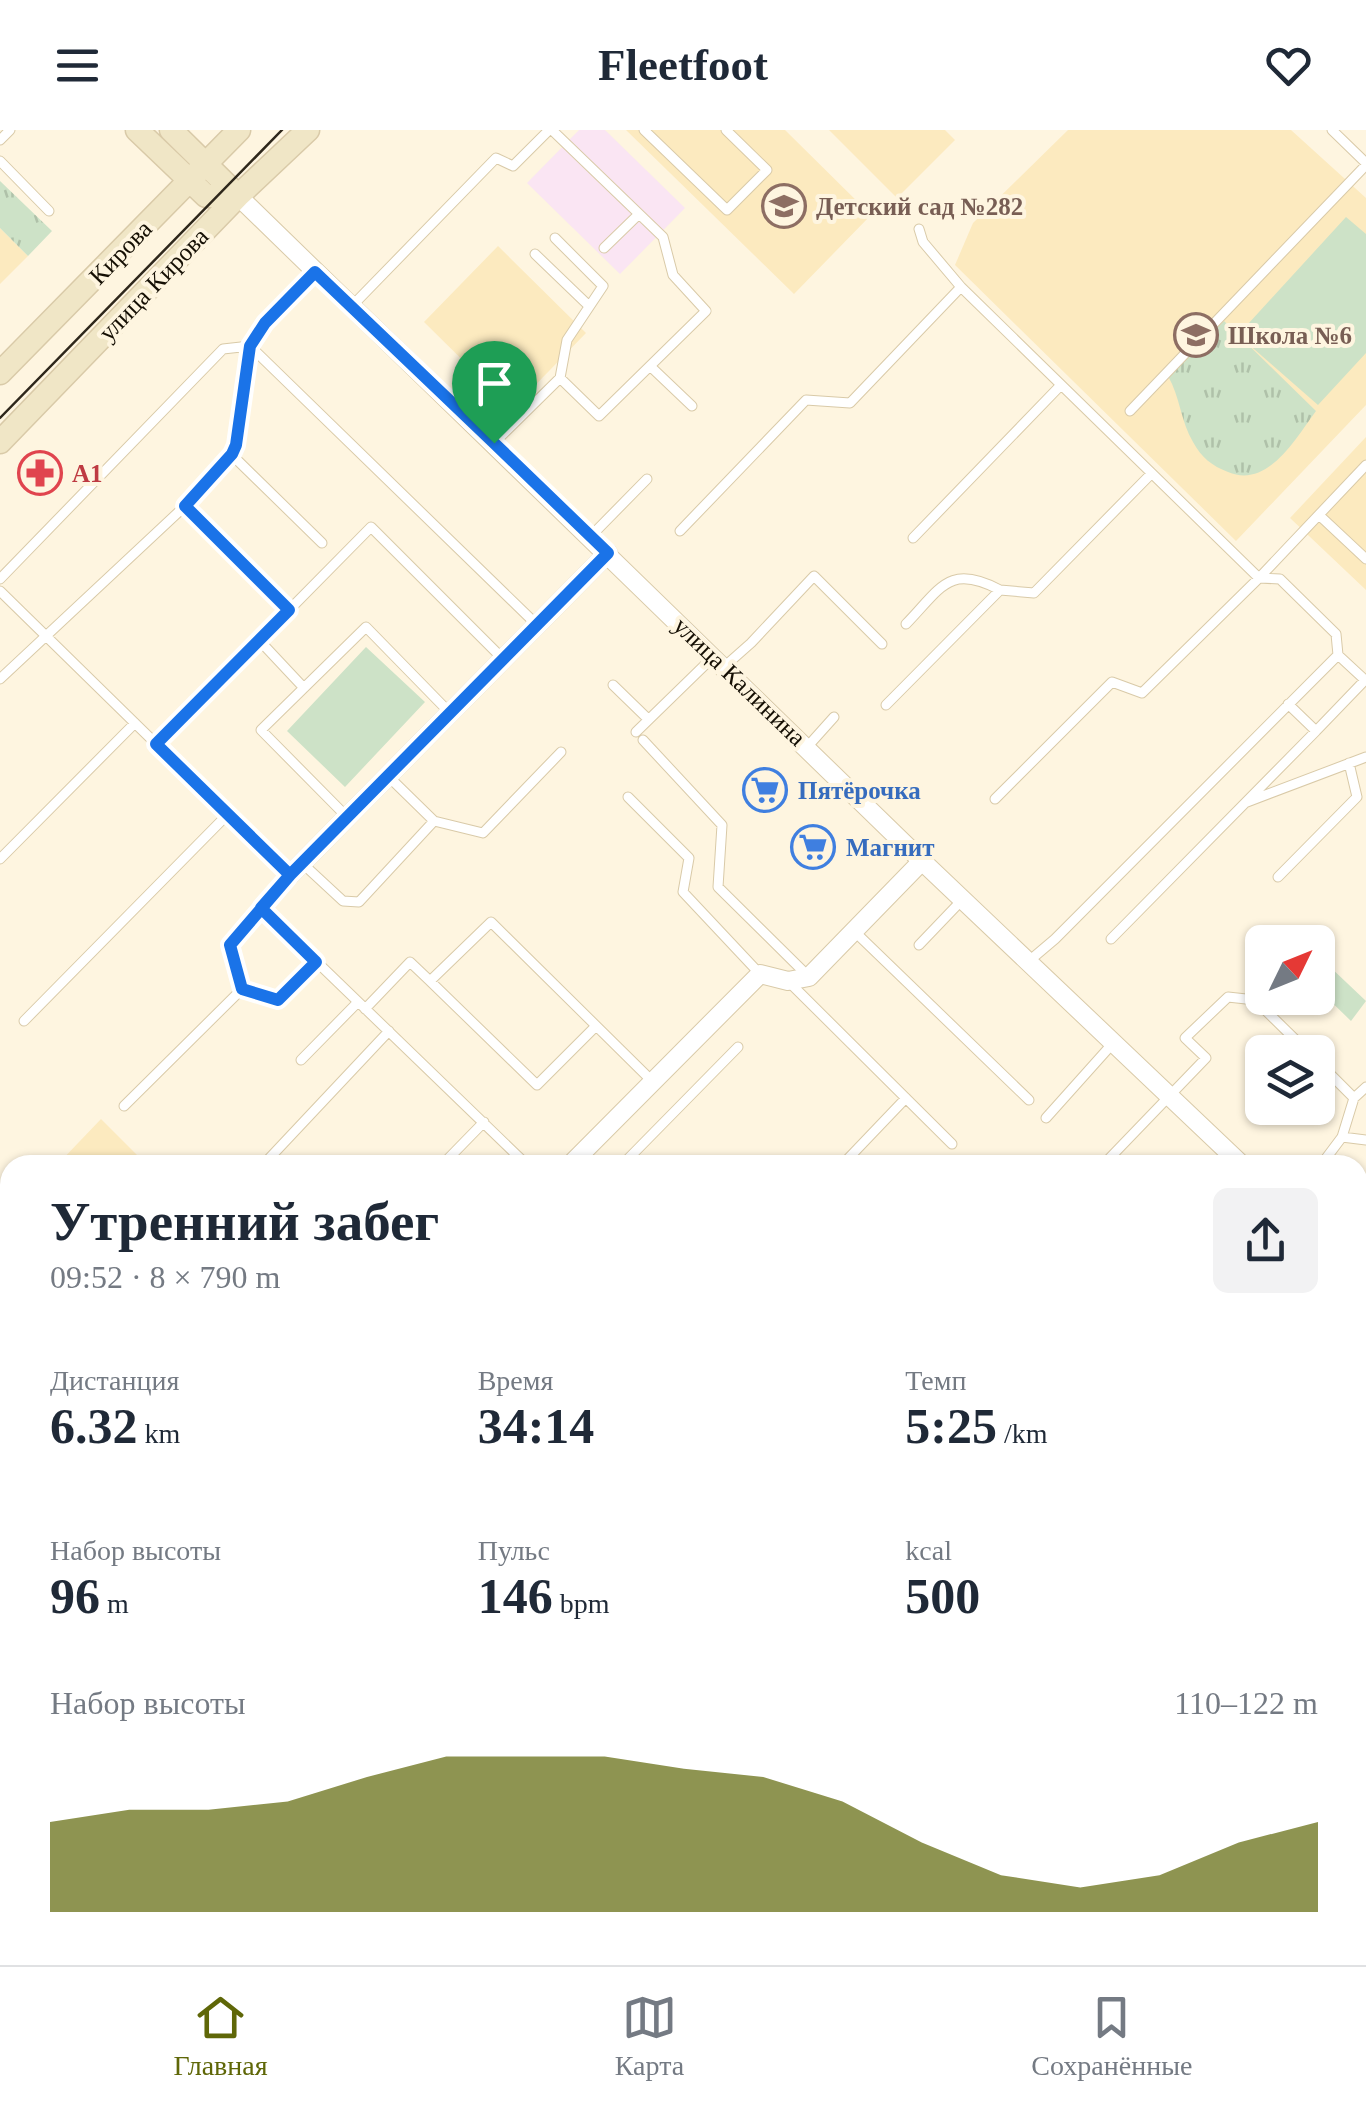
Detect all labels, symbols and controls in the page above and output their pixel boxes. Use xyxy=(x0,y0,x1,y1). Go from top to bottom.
icon: menu xyxy=(50,38,105,93)
icon: heart xyxy=(1261,38,1316,93)
text: Fleetfoot xyxy=(598,40,768,90)
school or university icon: Детский сад №282 xyxy=(761,183,807,229)
place label: Детский сад №282 xyxy=(816,193,1023,220)
street label: Кирова xyxy=(84,215,157,290)
street label: улица Кирова xyxy=(93,223,214,346)
school or university icon: Школа №6 xyxy=(1173,312,1219,358)
place label: Школа №6 xyxy=(1228,322,1352,349)
pin xyxy=(452,341,537,444)
icon: arrive xyxy=(467,356,522,411)
pharmacy icon: А1 xyxy=(17,450,63,496)
place label: А1 xyxy=(72,460,103,487)
street label: улица Калинина xyxy=(668,612,811,751)
supermarket icon: Пятёрочка xyxy=(742,767,788,813)
place label: Пятёрочка xyxy=(798,777,921,804)
supermarket icon: Магнит xyxy=(790,824,836,870)
place label: Магнит xyxy=(846,834,935,861)
north arrow xyxy=(1245,925,1335,1015)
map controls xyxy=(1245,925,1335,1125)
button: layers xyxy=(1245,1035,1335,1125)
button: share xyxy=(1213,1188,1318,1293)
text: Утренний забег xyxy=(50,1191,439,1252)
text: 09:52 · 8 × 790 m xyxy=(50,1259,280,1295)
text: Дистанция xyxy=(50,1365,179,1396)
text: Время xyxy=(478,1365,553,1396)
text: Темп xyxy=(905,1365,967,1396)
text: 6.32 xyxy=(50,1398,138,1454)
text: 34:14 xyxy=(478,1398,594,1454)
text: 5:25 xyxy=(905,1398,997,1454)
text: km xyxy=(138,1418,180,1449)
text: /km xyxy=(997,1418,1048,1449)
text: Набор высоты xyxy=(50,1535,221,1566)
text: Пульс xyxy=(478,1535,550,1566)
text: kcal xyxy=(905,1535,952,1566)
text: 96 xyxy=(50,1568,100,1624)
text: 146 xyxy=(478,1568,553,1624)
text: 500 xyxy=(905,1568,980,1624)
text: m xyxy=(100,1588,129,1619)
text: bpm xyxy=(553,1588,609,1619)
text: Набор высоты xyxy=(50,1685,245,1721)
text: 110–122 m xyxy=(1174,1685,1318,1721)
tab: Главная xyxy=(174,1990,268,2082)
tab: Карта xyxy=(615,1990,684,2082)
tab: Сохранённые xyxy=(1031,1990,1192,2082)

